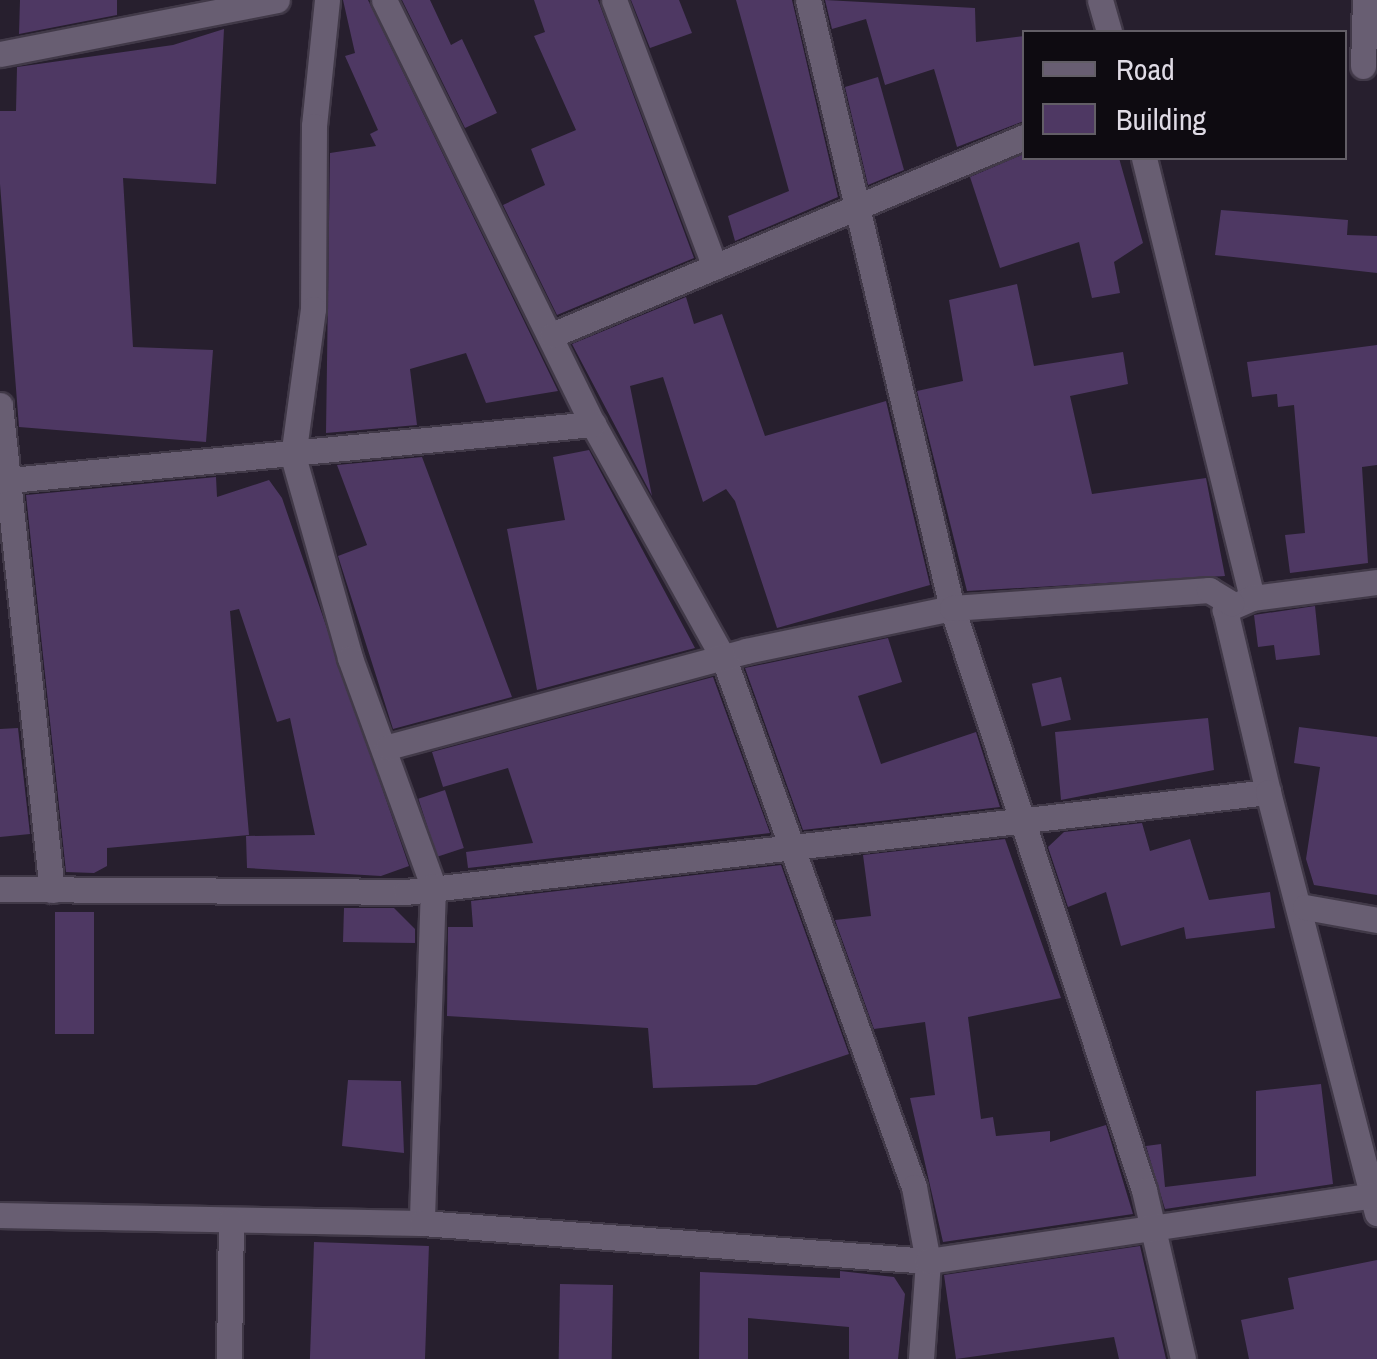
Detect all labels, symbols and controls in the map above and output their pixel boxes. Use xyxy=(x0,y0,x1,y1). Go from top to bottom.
legend xyxy=(1022,30,1347,160)
text: Road xyxy=(1116,49,1175,89)
text: Building xyxy=(1116,99,1206,139)

